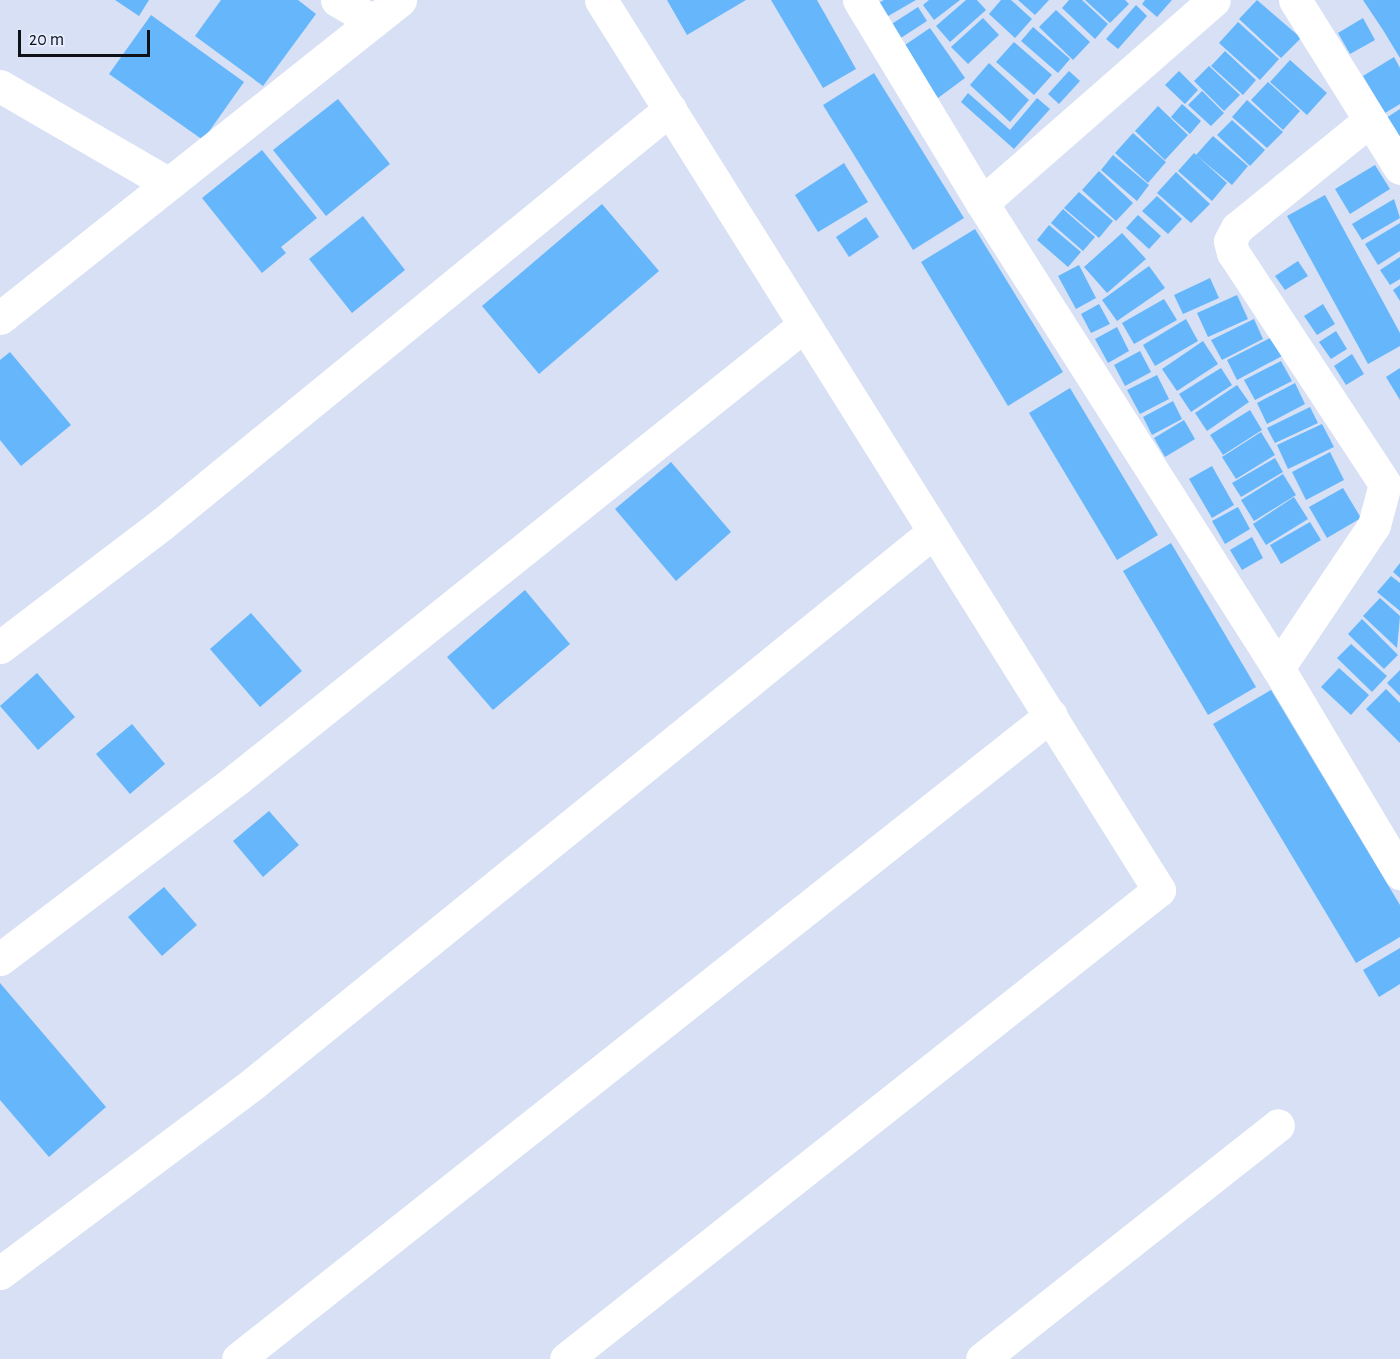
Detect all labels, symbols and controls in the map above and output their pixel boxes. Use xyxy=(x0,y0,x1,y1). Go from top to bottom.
scale bar xyxy=(21,18,153,56)
text: 20 m xyxy=(29,31,64,49)

